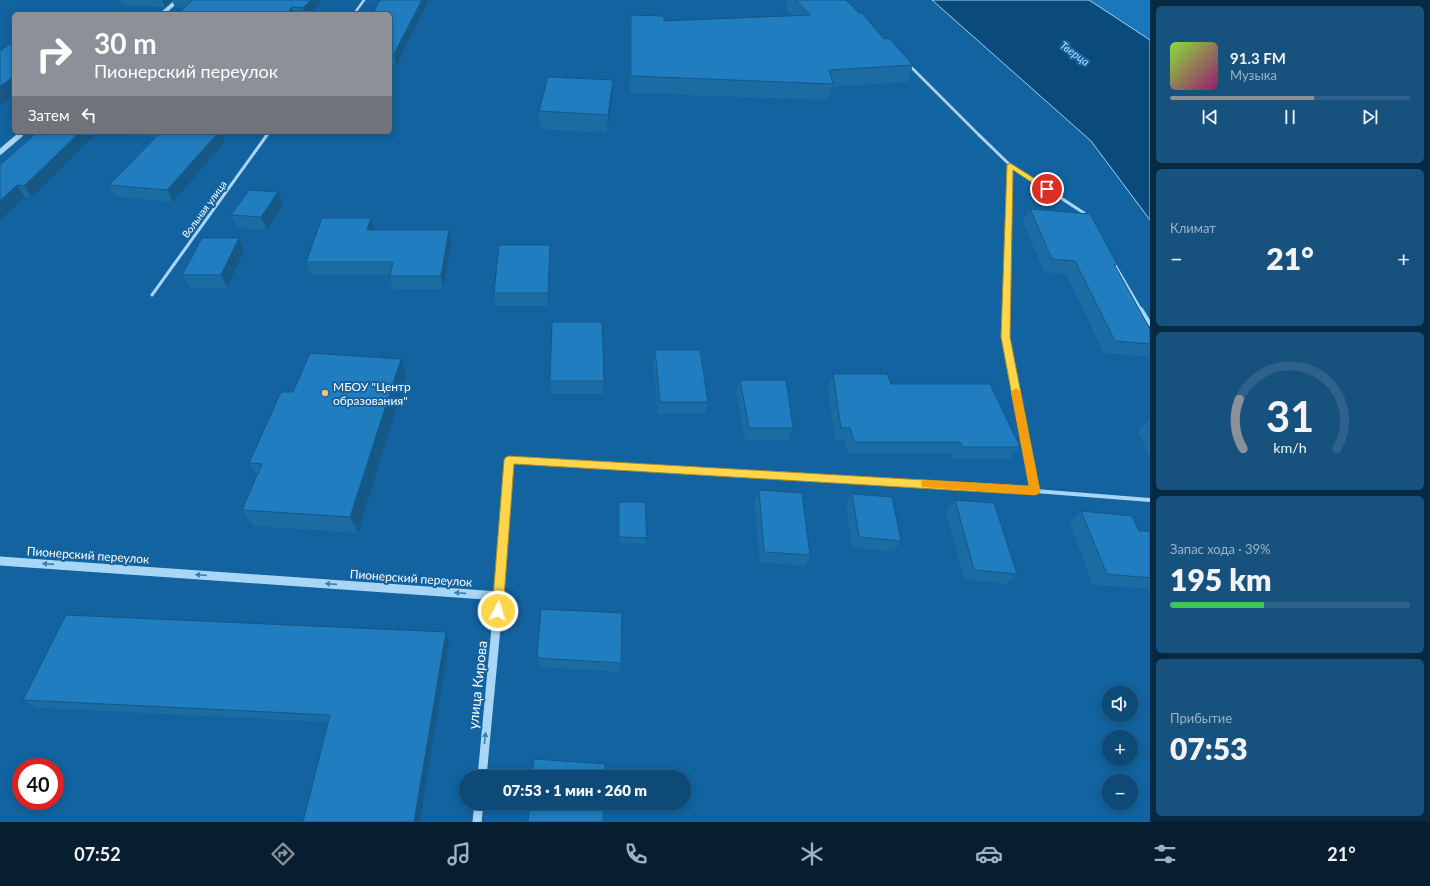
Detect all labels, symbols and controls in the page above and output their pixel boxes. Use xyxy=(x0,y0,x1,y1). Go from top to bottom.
text: 30 m xyxy=(94,26,157,60)
icon: right xyxy=(28,28,80,80)
water label: Тверца xyxy=(1058,38,1092,68)
text: 91.3 FM xyxy=(1230,49,1286,67)
text: Пионерский переулок xyxy=(94,60,278,82)
text: Музыка xyxy=(1230,67,1277,83)
icon: left xyxy=(78,104,100,126)
text: Затем xyxy=(28,106,70,124)
icon: previous xyxy=(1199,106,1221,128)
icon: pause xyxy=(1279,106,1301,128)
icon: next xyxy=(1359,106,1381,128)
pin xyxy=(1030,172,1064,206)
street label: Вольная улица xyxy=(179,178,229,240)
icon: arrive xyxy=(1036,178,1058,200)
text: Климат xyxy=(1170,220,1216,236)
text: 21° xyxy=(1266,240,1314,276)
text: − xyxy=(1170,245,1183,272)
text: + xyxy=(1397,245,1410,272)
place label: МБОУ "Центр образования" xyxy=(333,379,411,408)
marker: МБОУ "Центр образования" xyxy=(320,388,330,398)
text: 31 xyxy=(1266,391,1314,441)
text: km/h xyxy=(1273,439,1307,456)
text: Запас хода · 39% xyxy=(1170,541,1271,557)
street label: Пионерский переулок xyxy=(26,543,151,567)
one-way arrow xyxy=(42,561,54,568)
text: 195 km xyxy=(1170,561,1271,597)
street label: Пионерский переулок xyxy=(349,566,474,590)
one-way arrow xyxy=(195,572,207,579)
one-way arrow xyxy=(325,581,337,588)
one-way arrow xyxy=(454,590,466,597)
position arrow xyxy=(477,590,519,632)
street label: улица Кирова xyxy=(464,640,490,730)
map controls xyxy=(1102,686,1138,810)
button: sound xyxy=(1102,686,1138,722)
text: Прибытие xyxy=(1170,710,1232,726)
button: + xyxy=(1102,730,1138,766)
text: 07:53 xyxy=(1170,730,1248,766)
one-way arrow xyxy=(482,732,489,744)
speed limit sign: 40 xyxy=(12,758,64,810)
button: − xyxy=(1102,774,1138,810)
text: 07:53 · 1 мин · 260 m xyxy=(503,781,647,799)
icon: directions xyxy=(269,840,297,868)
icon: music xyxy=(445,840,473,868)
icon: phone xyxy=(622,840,650,868)
icon: climate xyxy=(798,840,826,868)
icon: car xyxy=(975,840,1003,868)
icon: filters xyxy=(1151,840,1179,868)
text: 07:52 xyxy=(74,843,121,865)
text: 21° xyxy=(1327,843,1356,865)

